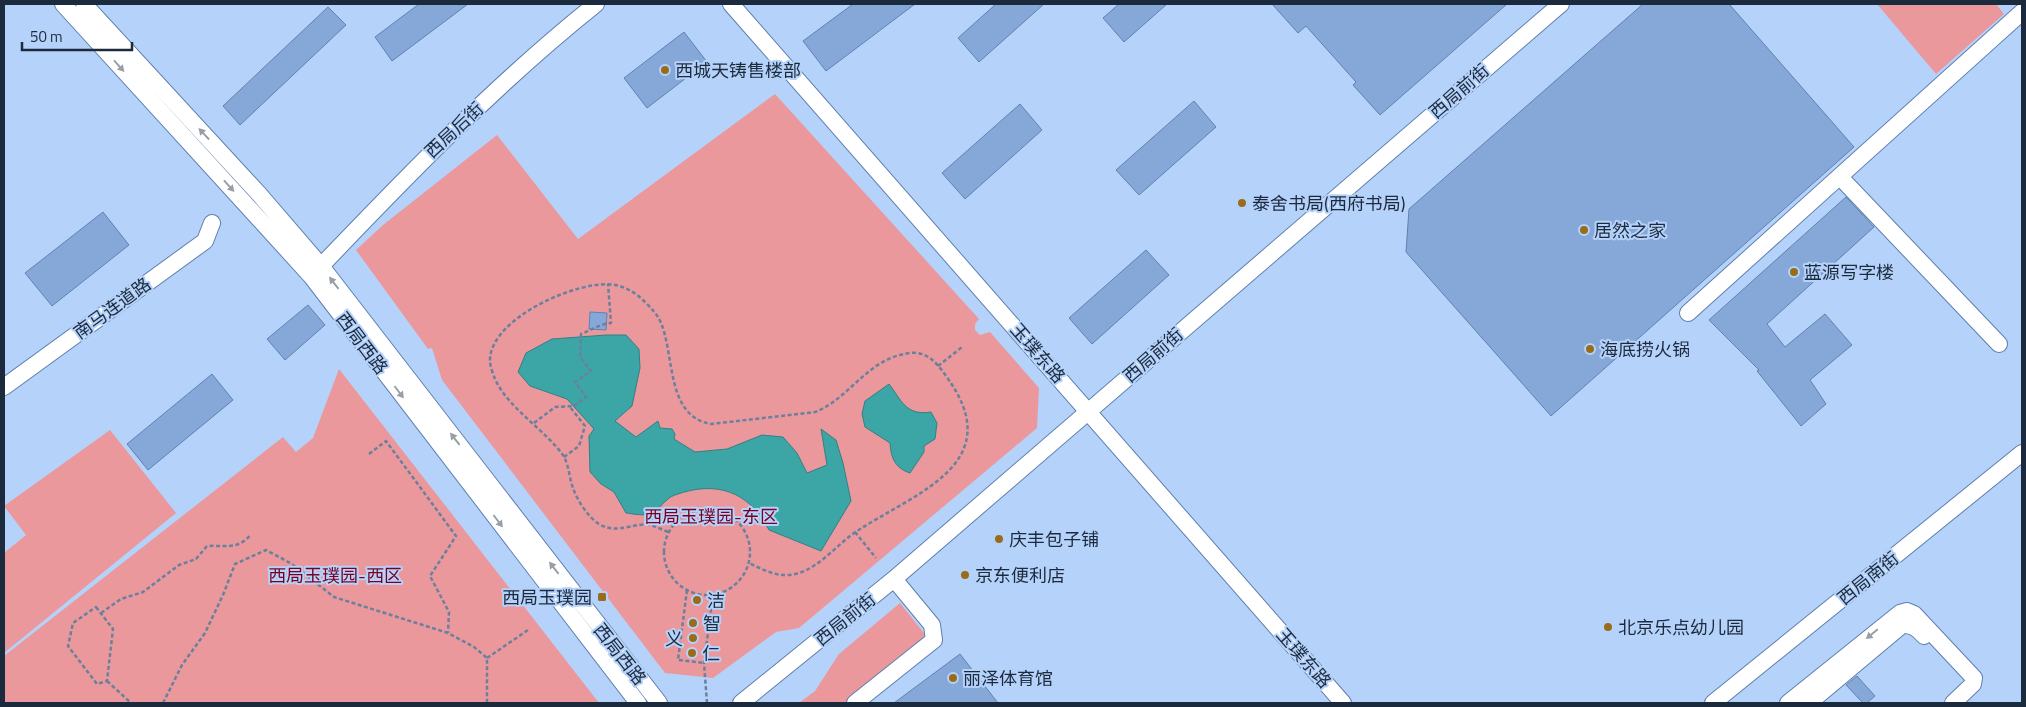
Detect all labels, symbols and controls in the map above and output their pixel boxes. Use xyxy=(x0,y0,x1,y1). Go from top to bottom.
scale bar xyxy=(22,20,132,52)
text: 50 m xyxy=(30,25,63,48)
place label: 西城天铸售楼部 xyxy=(675,57,801,84)
street label: 西局前街 xyxy=(1423,57,1495,125)
one-way arrow xyxy=(113,59,125,71)
marker: 西城天铸售楼部 xyxy=(659,64,671,76)
street label: 西局后街 xyxy=(418,96,490,164)
one-way arrow xyxy=(198,128,210,140)
one-way arrow xyxy=(223,179,234,192)
place label: 泰舍书局(西府书局) xyxy=(1252,190,1406,217)
marker: 泰舍书局(西府书局) xyxy=(1236,197,1248,209)
place label: 居然之家 xyxy=(1594,217,1666,244)
marker: 居然之家 xyxy=(1578,224,1590,236)
place label: 蓝源写字楼 xyxy=(1804,259,1894,286)
marker: 蓝源写字楼 xyxy=(1788,266,1800,278)
street label: 南马连道路 xyxy=(68,271,156,345)
one-way arrow xyxy=(329,276,339,290)
street label: 西局西路 xyxy=(330,306,394,380)
street label: 玉璞东路 xyxy=(1004,317,1072,389)
street label: 西局前街 xyxy=(1117,321,1189,389)
place label: 海底捞火锅 xyxy=(1600,336,1690,363)
marker: 海底捞火锅 xyxy=(1584,343,1596,355)
one-way arrow xyxy=(394,385,404,398)
one-way arrow xyxy=(449,433,460,446)
park label: 西局玉璞园-东区 xyxy=(644,503,778,530)
one-way arrow xyxy=(493,514,503,528)
place label: 庆丰包子铺 xyxy=(1009,526,1099,553)
marker: 庆丰包子铺 xyxy=(993,533,1005,545)
street label: 西局南街 xyxy=(1832,545,1904,611)
one-way arrow xyxy=(549,561,559,575)
park label: 西局玉璞园-西区 xyxy=(268,562,402,589)
place label: 京东便利店 xyxy=(975,562,1065,589)
marker: 京东便利店 xyxy=(959,569,971,581)
place label: 西局玉璞园 xyxy=(502,584,592,611)
street label: 西局前街 xyxy=(809,586,881,652)
place label: 洁 xyxy=(707,587,725,614)
marker: 西局玉璞园 xyxy=(596,591,608,603)
marker: 洁 xyxy=(691,594,703,606)
place label: 智 xyxy=(703,610,721,637)
place label: 北京乐点幼儿园 xyxy=(1618,614,1744,641)
street label: 西局西路 xyxy=(587,617,653,691)
marker: 智 xyxy=(687,617,699,629)
marker: 北京乐点幼儿园 xyxy=(1602,621,1614,633)
street label: 玉璞东路 xyxy=(1270,622,1338,694)
place label: 义 xyxy=(665,625,683,652)
one-way arrow xyxy=(1867,628,1879,640)
marker: 义 xyxy=(687,632,699,644)
place label: 仁 xyxy=(702,640,720,667)
marker: 仁 xyxy=(686,647,698,659)
place label: 丽泽体育馆 xyxy=(963,665,1053,692)
marker: 丽泽体育馆 xyxy=(947,672,959,684)

